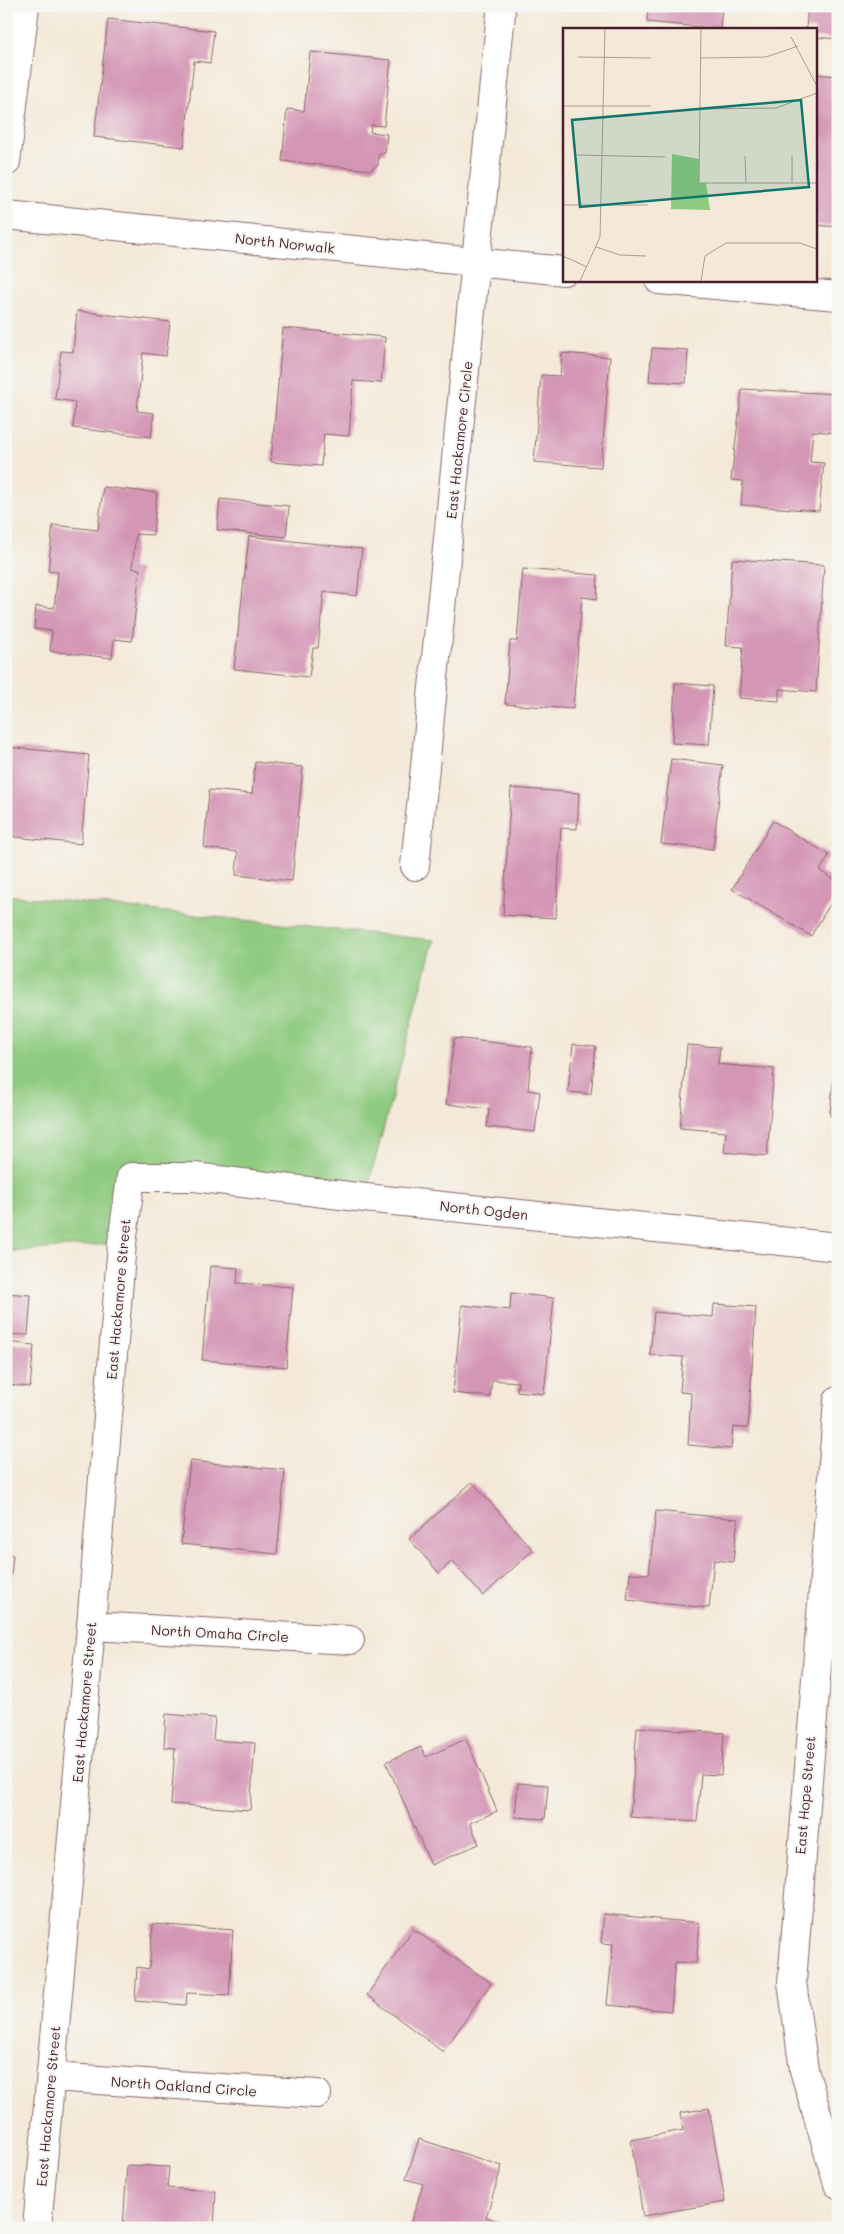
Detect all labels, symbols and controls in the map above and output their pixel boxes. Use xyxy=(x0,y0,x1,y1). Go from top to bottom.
inset map xyxy=(563,28,816,281)
street label: North Norwalk xyxy=(234,228,336,258)
street label: East Hackamore Circle xyxy=(441,360,477,520)
street label: North Ogden xyxy=(439,1196,529,1224)
street label: East Hackamore Street xyxy=(101,1218,135,1380)
street label: North Omaha Circle xyxy=(151,1620,289,1646)
street label: East Hackamore Street xyxy=(67,1621,101,1783)
street label: East Hope Street xyxy=(790,1735,820,1855)
street label: East Hackamore Street xyxy=(31,2025,65,2187)
street label: North Oakland Circle xyxy=(110,2071,258,2101)

